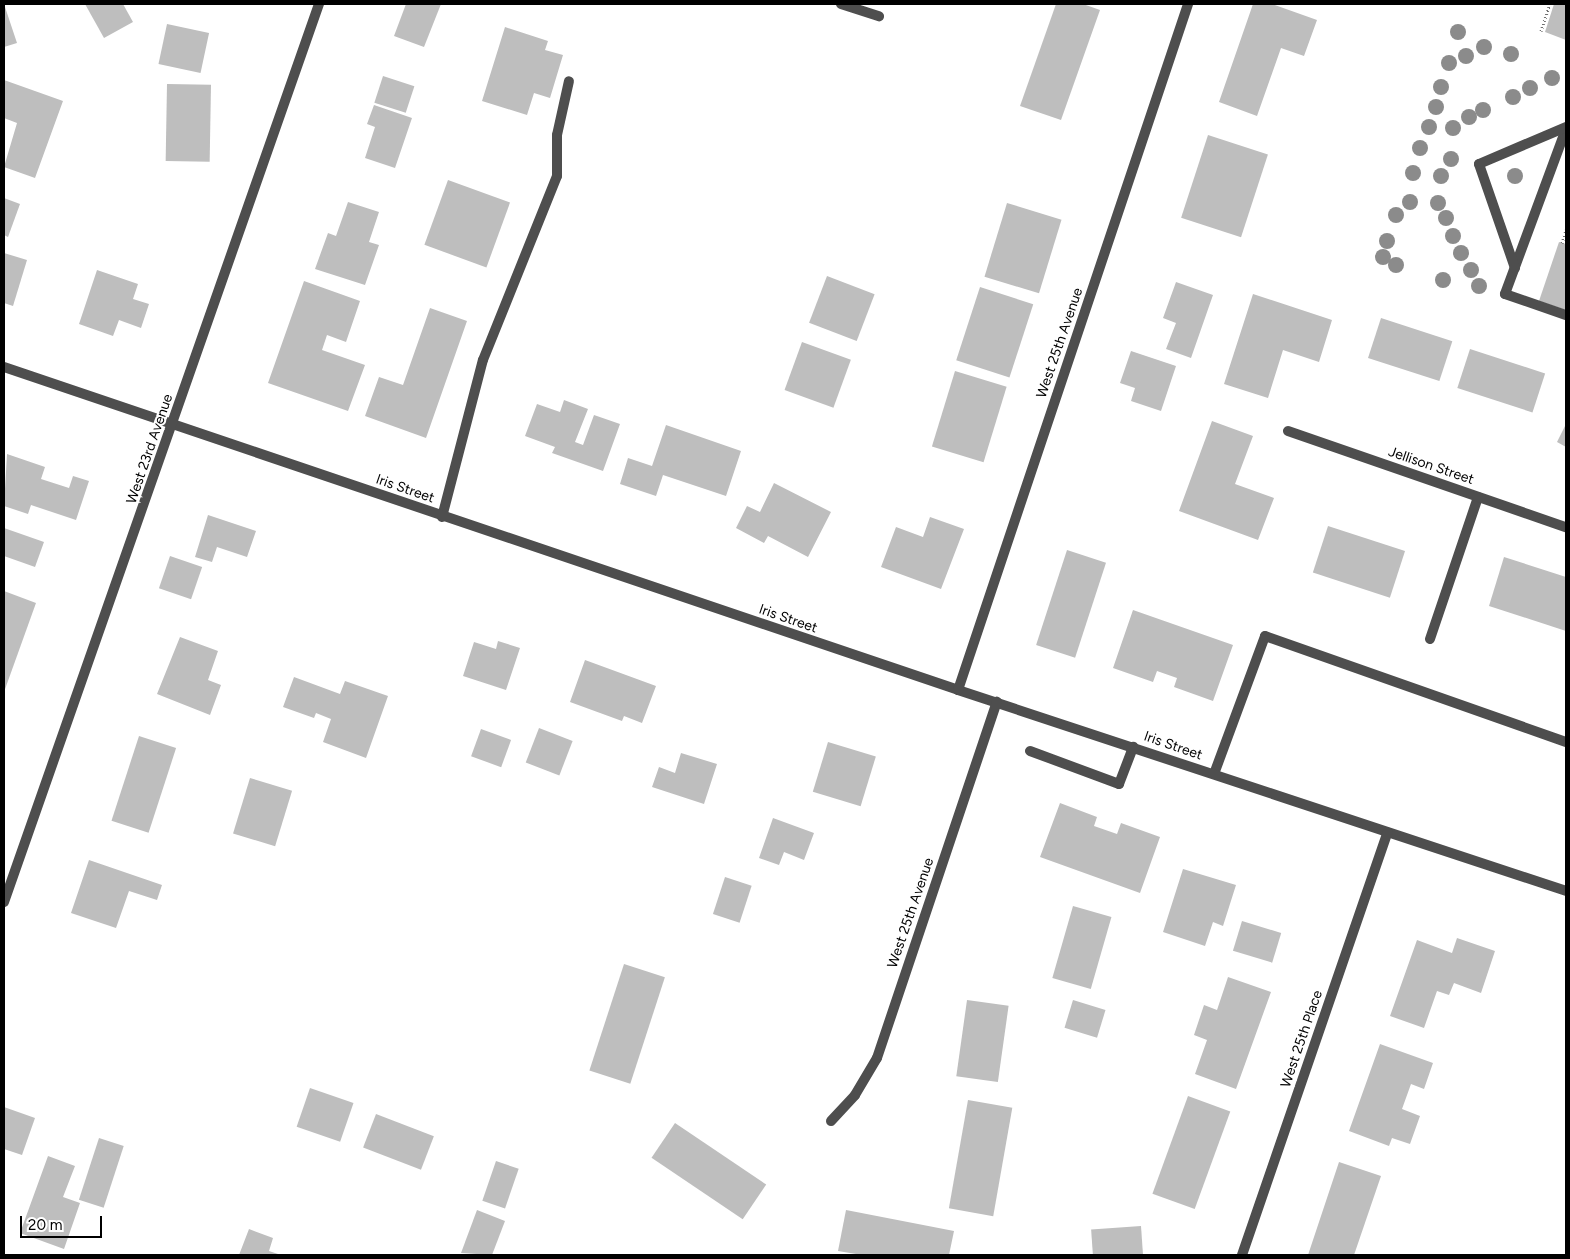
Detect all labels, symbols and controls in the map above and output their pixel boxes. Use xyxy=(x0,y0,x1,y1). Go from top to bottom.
street label: West 25th Avenue xyxy=(1033,286,1087,400)
street label: West 23rd Avenue xyxy=(123,392,177,506)
street label: Jellison Street xyxy=(1386,444,1476,488)
street label: Iris Street xyxy=(373,471,437,507)
street label: Iris Street xyxy=(756,601,820,637)
street label: Iris Street xyxy=(1141,728,1205,764)
street label: West 25th Avenue xyxy=(884,856,938,970)
street label: West 25th Place xyxy=(1277,988,1327,1090)
scale bar xyxy=(22,1206,105,1238)
text: 20 m xyxy=(28,1216,62,1234)

